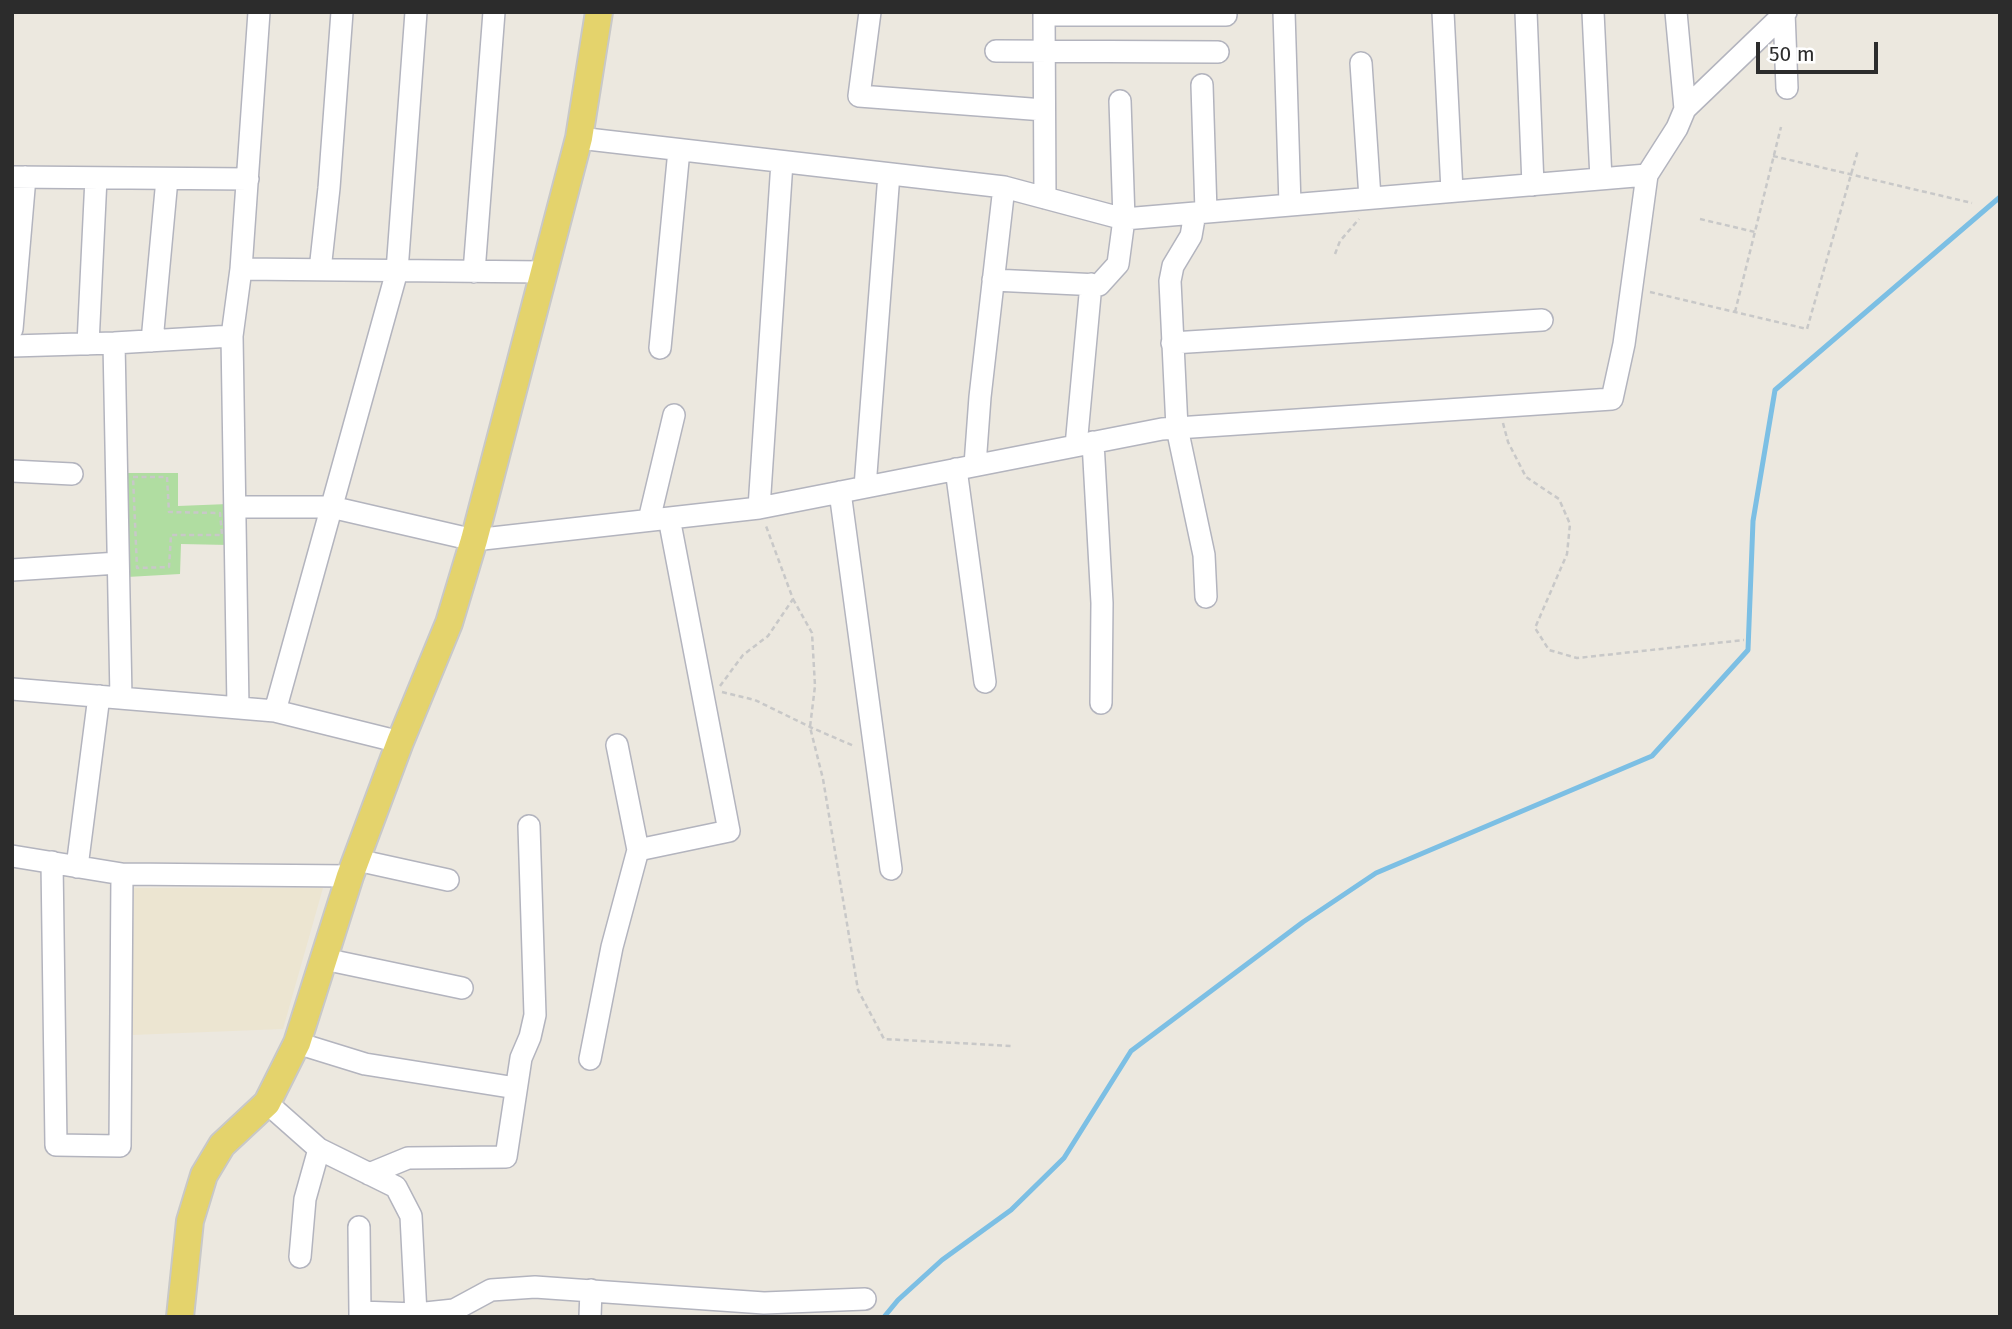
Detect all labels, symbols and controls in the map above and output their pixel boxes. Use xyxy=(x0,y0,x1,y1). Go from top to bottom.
scale bar xyxy=(1760,28,1882,72)
text: 50 m xyxy=(1769,41,1815,67)

